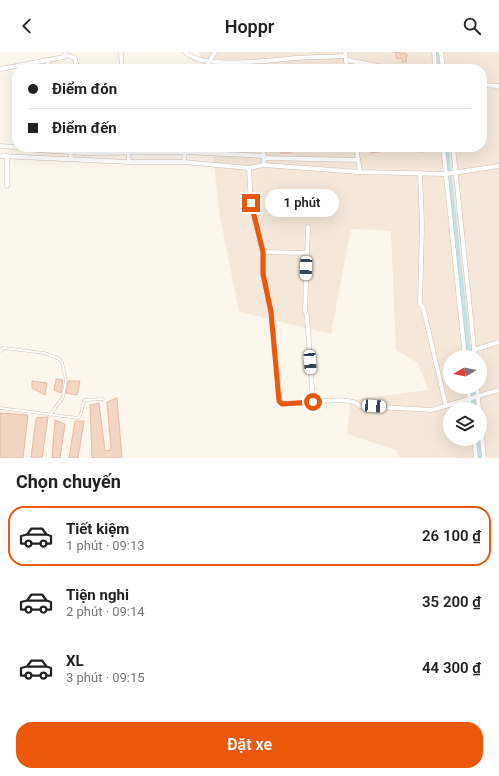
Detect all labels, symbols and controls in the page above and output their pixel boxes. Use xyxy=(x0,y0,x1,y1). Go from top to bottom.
icon: back xyxy=(16,15,38,37)
icon: search xyxy=(461,15,483,37)
text: Hoppr xyxy=(225,16,274,37)
text: Điểm đón xyxy=(52,80,117,98)
text: Điểm đến xyxy=(52,119,117,137)
callout: 1 phút xyxy=(265,189,339,217)
route end xyxy=(242,194,260,212)
text: 1 phút xyxy=(284,195,320,210)
car xyxy=(300,256,312,280)
car xyxy=(303,350,317,374)
north arrow xyxy=(443,350,487,394)
map controls xyxy=(443,350,487,446)
route start xyxy=(304,393,322,411)
car xyxy=(362,399,386,413)
button: layers xyxy=(443,402,487,446)
text: Chọn chuyến xyxy=(16,471,121,492)
icon: car xyxy=(18,518,54,554)
text: Tiết kiệm xyxy=(66,520,129,538)
text: 26 100 ₫ xyxy=(422,527,481,545)
text: 1 phút · 09:13 xyxy=(66,538,145,553)
icon: car xyxy=(18,584,54,620)
text: Tiện nghi xyxy=(66,586,129,604)
text: 35 200 ₫ xyxy=(422,593,481,611)
text: 2 phút · 09:14 xyxy=(66,604,145,619)
icon: car xyxy=(18,650,54,686)
text: XL xyxy=(66,652,84,670)
text: 44 300 ₫ xyxy=(422,659,481,677)
text: 3 phút · 09:15 xyxy=(66,670,145,685)
button: Đặt xe xyxy=(16,722,483,768)

